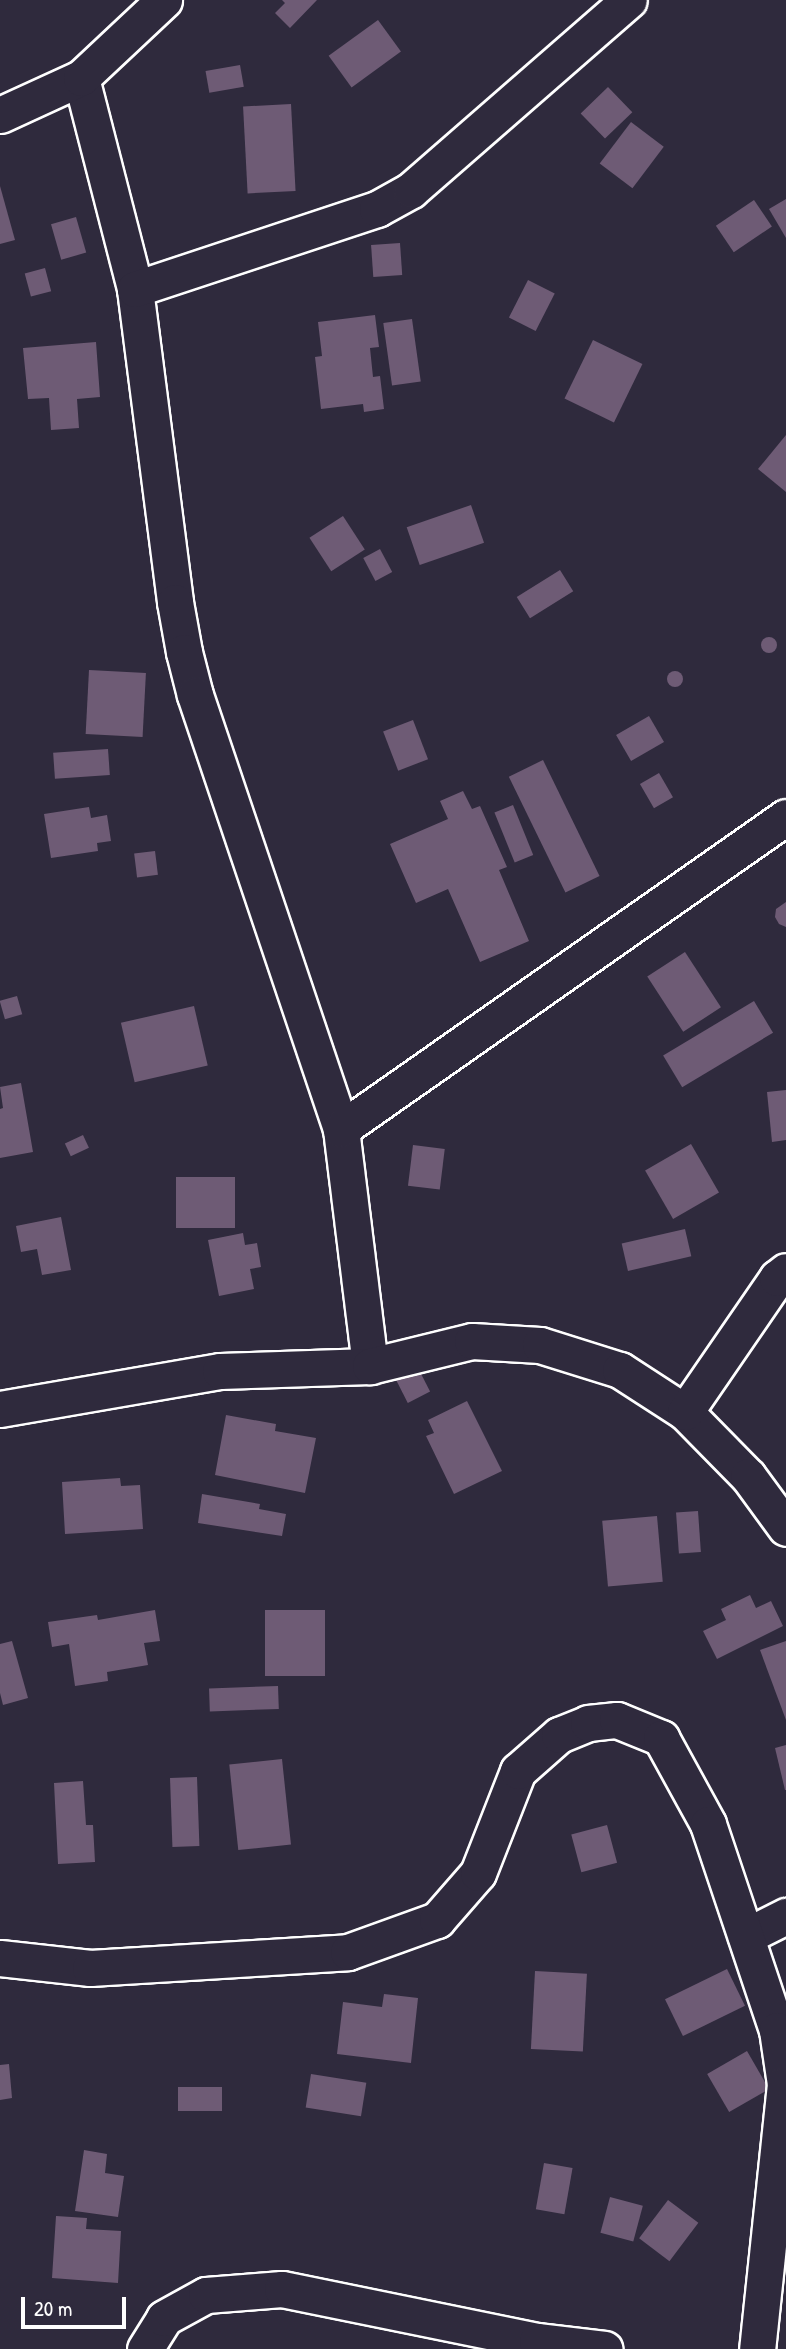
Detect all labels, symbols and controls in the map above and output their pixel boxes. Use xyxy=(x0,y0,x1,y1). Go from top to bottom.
scale bar xyxy=(24,2282,130,2326)
text: 20 m xyxy=(34,2294,72,2323)

